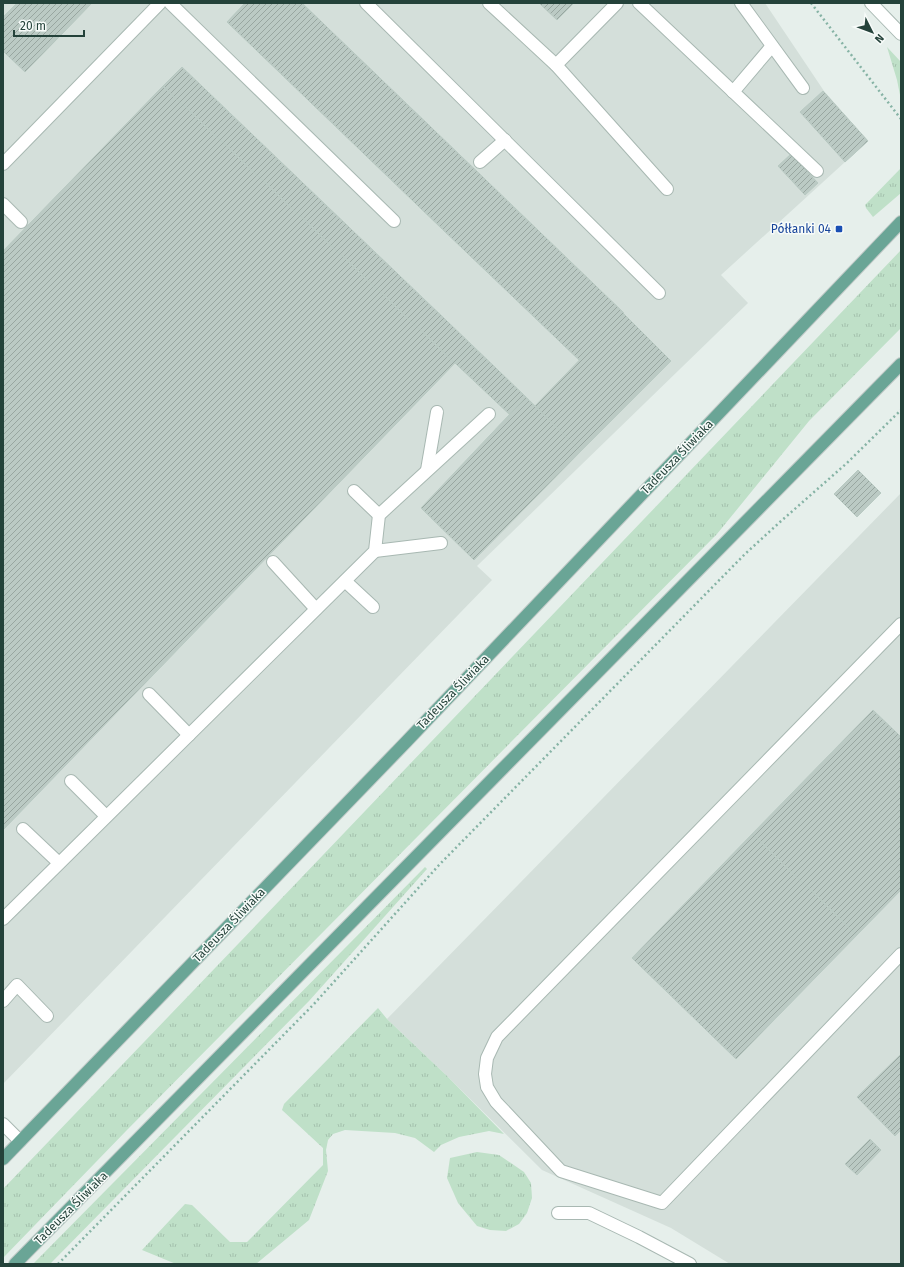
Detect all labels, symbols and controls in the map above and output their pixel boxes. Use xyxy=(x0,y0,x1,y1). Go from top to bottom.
scale bar xyxy=(14,12,84,38)
north arrow xyxy=(852,12,892,52)
text: 20 m xyxy=(20,19,46,33)
text: N xyxy=(872,31,886,45)
place label: Półłanki 04 xyxy=(771,222,832,236)
marker: Półłanki 04 xyxy=(834,224,844,234)
street label: Tadeusza Śliwiaka xyxy=(637,416,716,497)
street label: Tadeusza Śliwiaka xyxy=(413,651,492,732)
street label: Tadeusza Śliwiaka xyxy=(189,884,268,965)
street label: Tadeusza Śliwiaka xyxy=(31,1168,110,1247)

